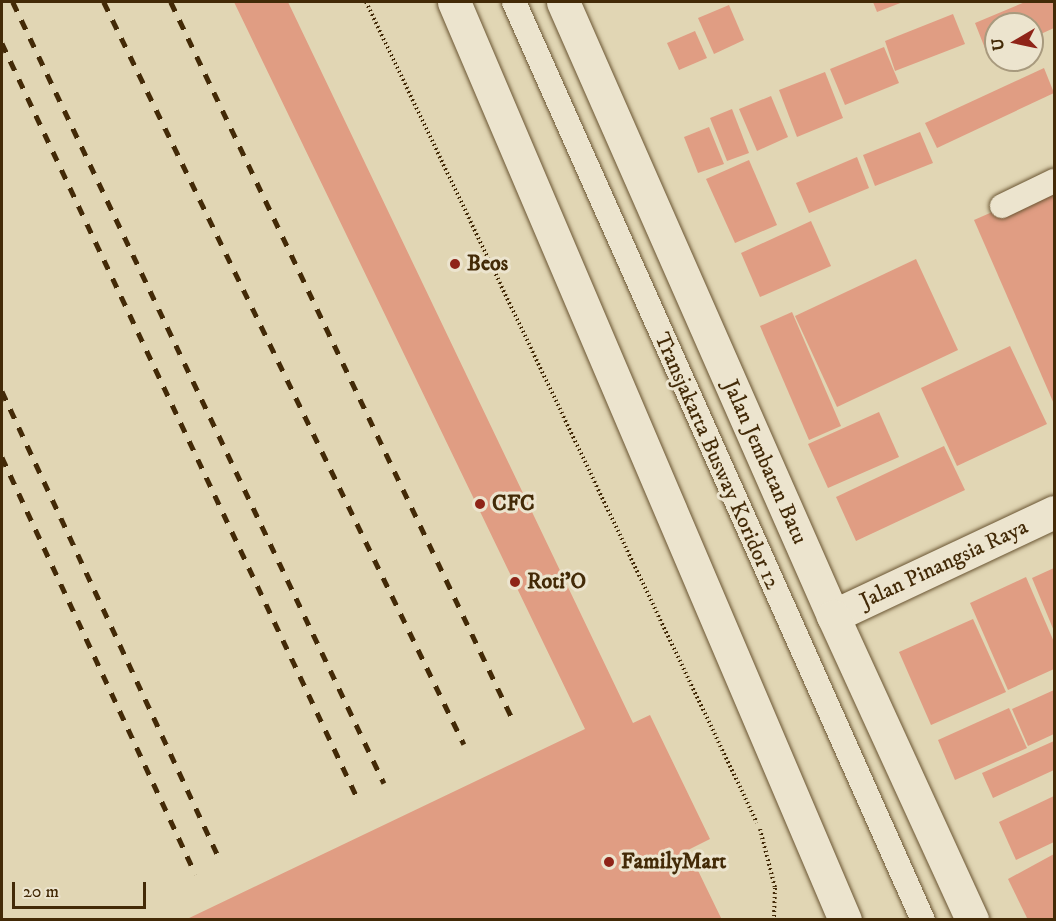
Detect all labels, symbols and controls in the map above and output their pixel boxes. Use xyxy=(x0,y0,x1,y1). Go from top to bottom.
north arrow xyxy=(984,12,1044,72)
text: U xyxy=(987,37,1009,52)
place label: Beos xyxy=(467,251,508,277)
marker: Beos xyxy=(448,257,462,271)
street label: Transjakarta Busway Koridor 12 xyxy=(648,328,786,594)
street label: Jalan Jembatan Batu xyxy=(717,376,813,548)
place label: CFC xyxy=(492,491,535,517)
marker: CFC xyxy=(473,497,487,511)
street label: Jalan Pinangsia Raya xyxy=(856,514,1032,614)
place label: Roti'O xyxy=(527,569,586,595)
marker: Roti'O xyxy=(508,575,522,589)
place label: FamilyMart xyxy=(621,849,726,875)
marker: FamilyMart xyxy=(602,855,616,869)
scale bar xyxy=(15,870,148,908)
text: 20 m xyxy=(23,881,59,903)

